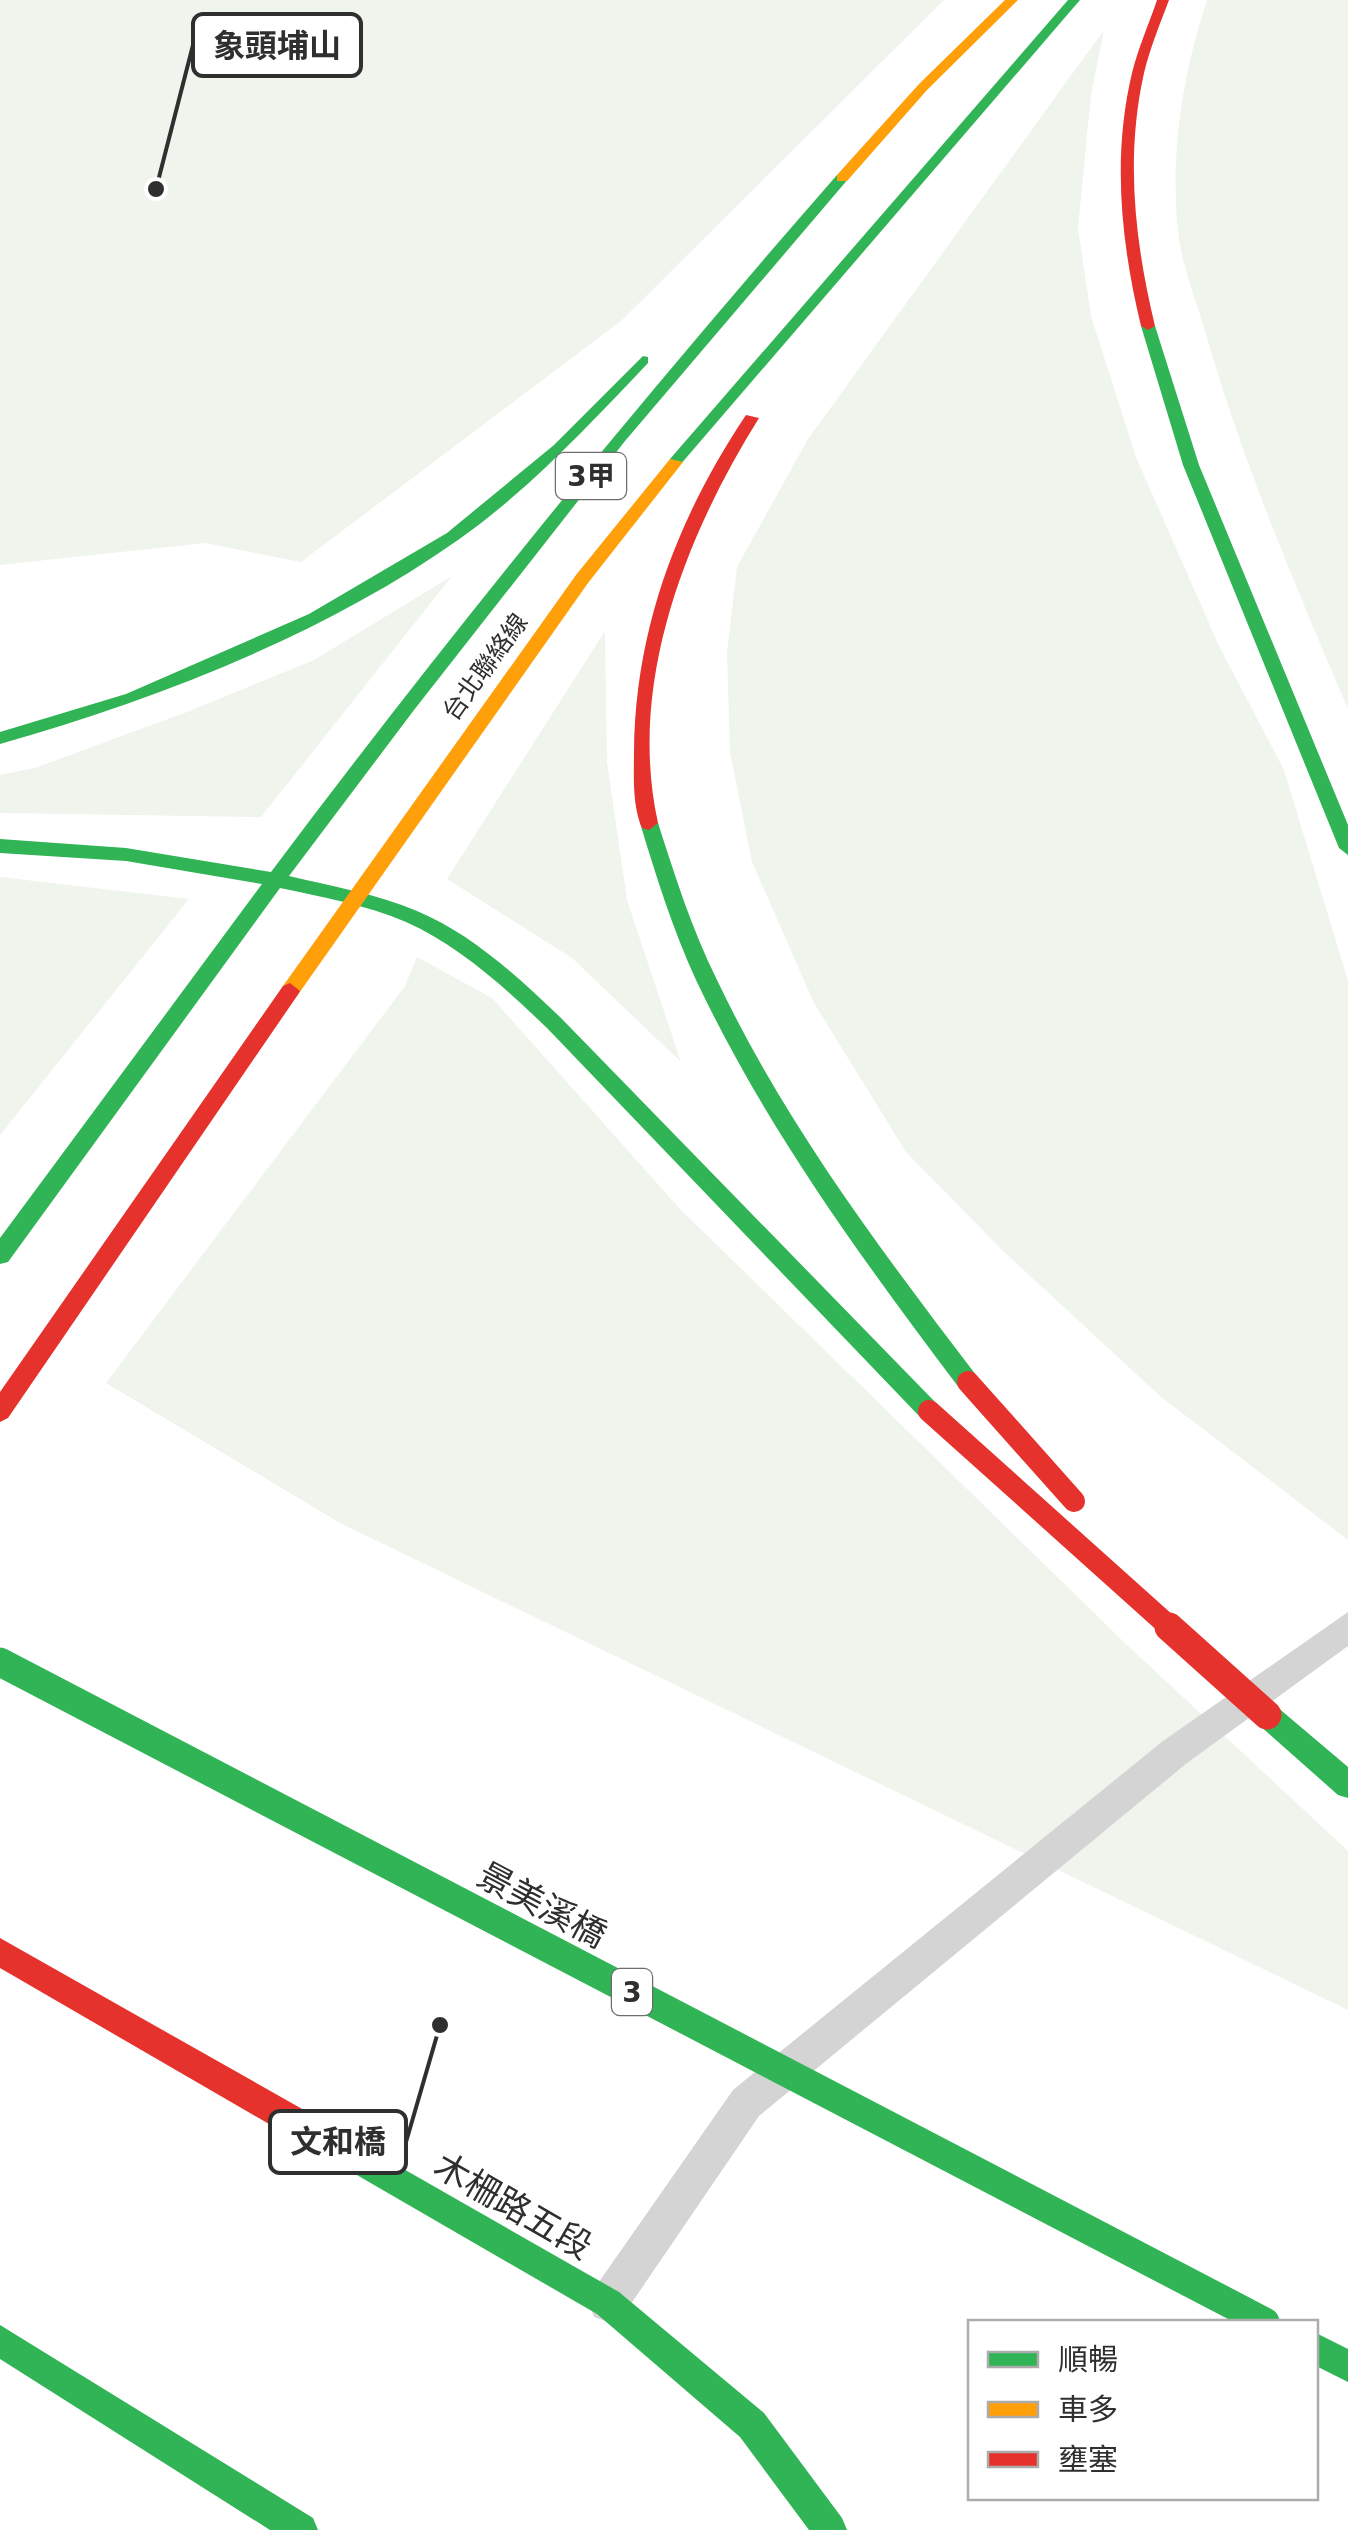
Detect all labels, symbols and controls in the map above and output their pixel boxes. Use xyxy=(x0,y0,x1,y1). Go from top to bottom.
callout: 象頭埔山 xyxy=(193,14,361,76)
text: 象頭埔山 xyxy=(213,27,341,65)
road number: 3甲 xyxy=(556,453,626,499)
street label: 台北聯絡線 xyxy=(437,608,533,726)
street label: 景美溪橋 xyxy=(471,1854,613,1956)
road number: 3 xyxy=(612,1969,652,2015)
callout: 文和橋 xyxy=(270,2111,406,2173)
text: 文和橋 xyxy=(290,2123,386,2161)
street label: 木柵路五段 xyxy=(427,2145,599,2267)
legend xyxy=(968,2320,1318,2500)
text: 順暢 xyxy=(1058,2342,1118,2377)
text: 車多 xyxy=(1058,2392,1118,2427)
text: 壅塞 xyxy=(1058,2442,1118,2477)

